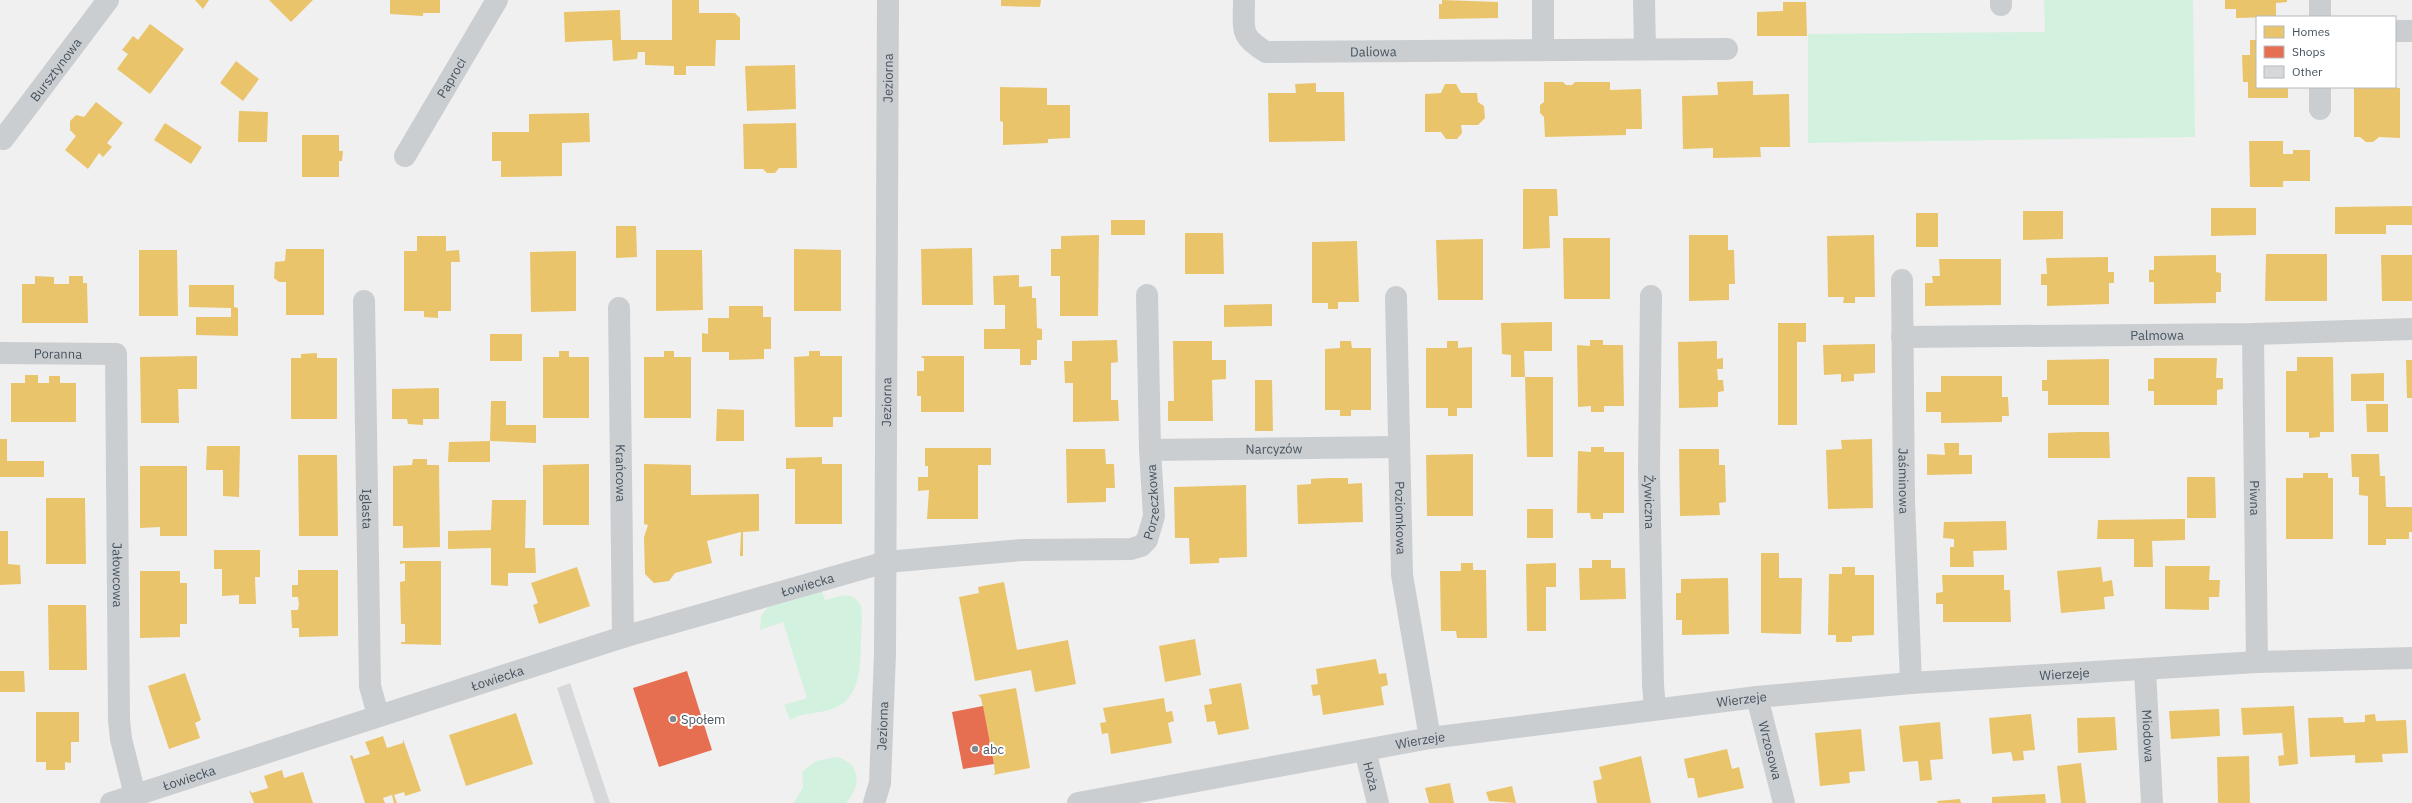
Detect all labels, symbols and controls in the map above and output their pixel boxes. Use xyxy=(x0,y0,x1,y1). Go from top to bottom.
legend xyxy=(2256,16,2396,88)
text: Homes xyxy=(2292,24,2330,39)
street label: Bursztynowa xyxy=(26,35,85,105)
street label: Daliowa xyxy=(1350,43,1397,60)
text: Shops xyxy=(2292,44,2325,59)
street label: Jeziorna xyxy=(880,53,897,103)
street label: Paproci xyxy=(433,55,470,101)
text: Other xyxy=(2292,64,2323,79)
street label: Palmowa xyxy=(2130,327,2184,344)
street label: Poranna xyxy=(34,345,82,363)
street label: Jeziorna xyxy=(878,377,895,427)
street label: Narcyzów xyxy=(1245,440,1303,458)
street label: Krańcowa xyxy=(612,444,629,502)
street label: Jaśminowa xyxy=(1895,448,1913,514)
street label: Porzeczkowa xyxy=(1140,464,1163,542)
street label: Żywiczna xyxy=(1640,475,1658,529)
street label: Piwna xyxy=(2246,480,2263,516)
street label: Poziomkowa xyxy=(1391,481,1410,555)
street label: Iglasta xyxy=(358,489,376,529)
street label: Jałowcowa xyxy=(109,542,126,608)
street label: Łowiecka xyxy=(778,569,836,601)
street label: Łowiecka xyxy=(468,662,526,695)
street label: Wierzeje xyxy=(2039,664,2090,684)
street label: Wierzeje xyxy=(1716,688,1767,711)
street label: Jeziorna xyxy=(873,701,892,751)
street label: Miodowa xyxy=(2138,709,2158,763)
place label: Społem xyxy=(681,711,725,728)
marker: Społem xyxy=(668,714,678,724)
street label: Wrzosowa xyxy=(1754,719,1786,782)
street label: Wierzeje xyxy=(1394,728,1446,753)
place label: abc xyxy=(983,741,1004,758)
marker: abc xyxy=(970,744,980,754)
street label: Hoża xyxy=(1359,760,1383,793)
street label: Łowiecka xyxy=(160,762,218,795)

